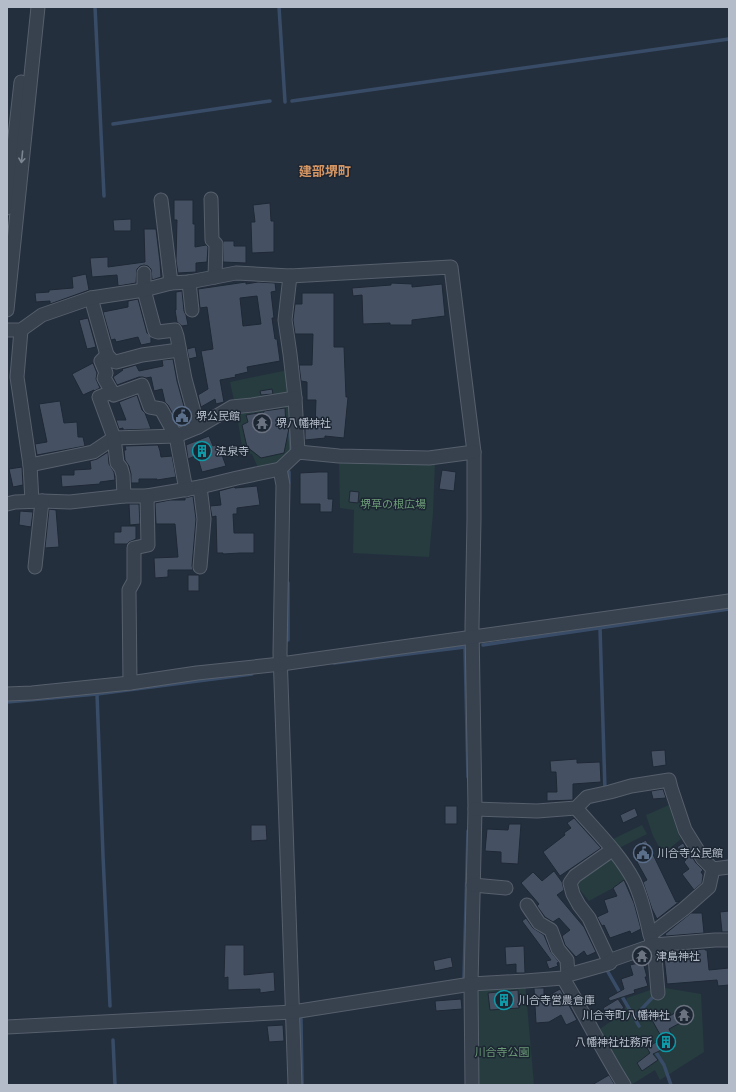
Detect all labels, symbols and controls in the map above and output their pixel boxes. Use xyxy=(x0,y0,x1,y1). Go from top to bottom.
one-way arrow xyxy=(19,150,26,163)
district label: 建部堺町 xyxy=(299,163,351,179)
public building icon: 堺公民館 xyxy=(171,405,193,427)
place label: 堺公民館 xyxy=(196,409,240,422)
temple icon: 堺八幡神社 xyxy=(251,412,273,434)
place label: 堺八幡神社 xyxy=(276,416,331,429)
building icon: 法泉寺 xyxy=(191,440,213,462)
place label: 法泉寺 xyxy=(216,444,249,457)
park label: 堺草の根広場 xyxy=(360,497,426,510)
public building icon: 川合寺公民館 xyxy=(632,842,654,864)
place label: 川合寺公民館 xyxy=(657,846,723,859)
temple icon: 津島神社 xyxy=(631,945,653,967)
place label: 津島神社 xyxy=(656,949,700,962)
building icon: 川合寺営農倉庫 xyxy=(493,989,515,1011)
place label: 川合寺営農倉庫 xyxy=(518,993,595,1006)
temple icon: 川合寺町八幡神社 xyxy=(673,1004,695,1026)
place label: 川合寺町八幡神社 xyxy=(582,1008,670,1021)
building icon: 八幡神社社務所 xyxy=(655,1031,677,1053)
place label: 八幡神社社務所 xyxy=(575,1035,653,1048)
park label: 川合寺公園 xyxy=(475,1045,530,1058)

